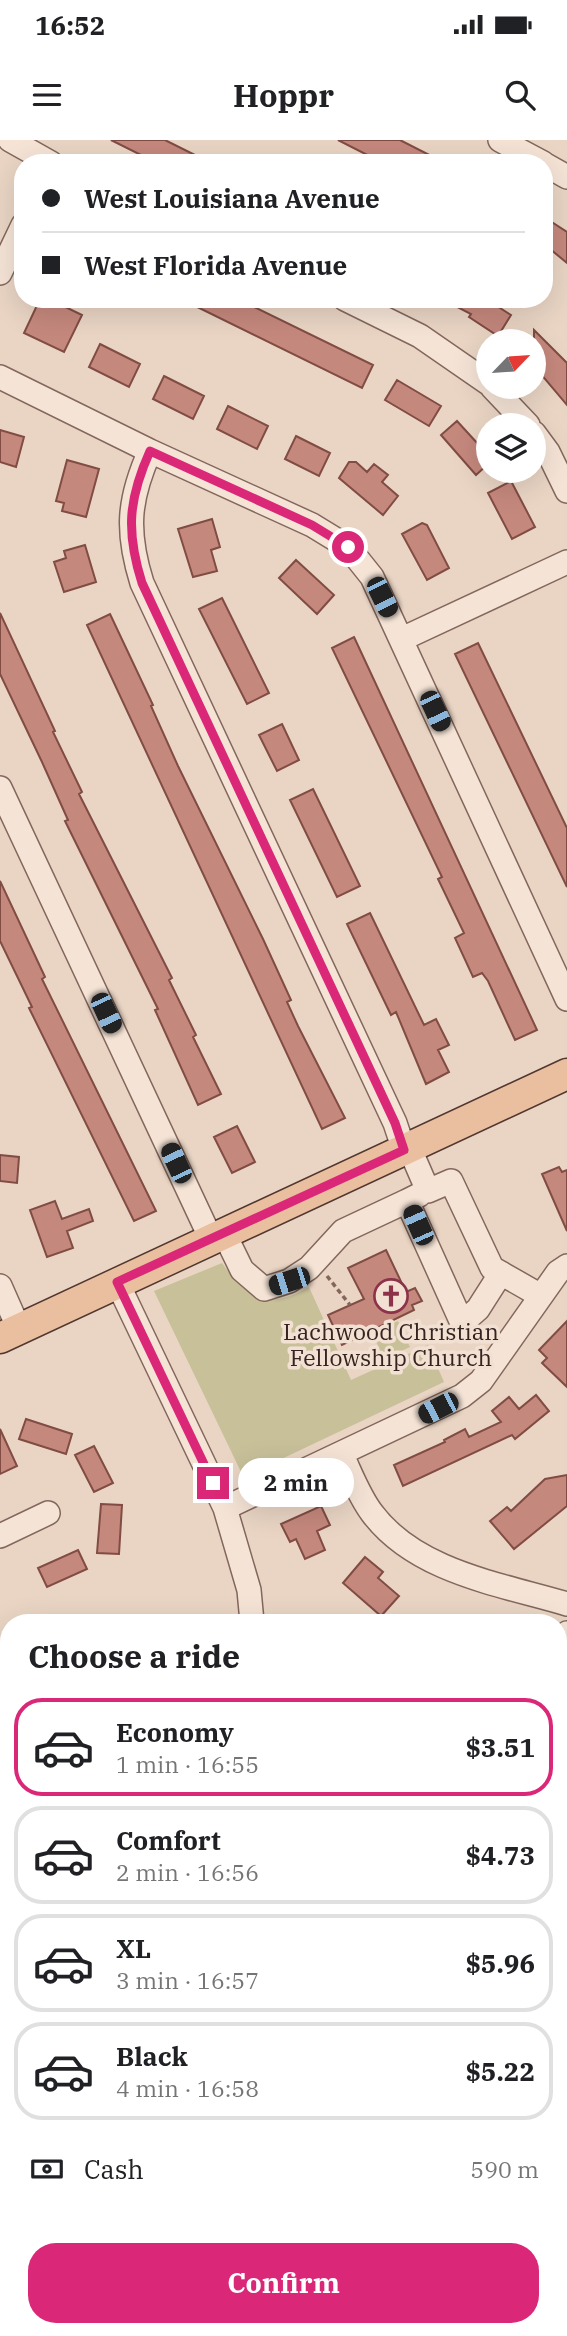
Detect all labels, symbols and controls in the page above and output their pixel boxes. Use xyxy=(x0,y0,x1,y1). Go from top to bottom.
text: 16:52 xyxy=(35,8,105,42)
text: Hoppr xyxy=(233,74,334,116)
icon: menu xyxy=(28,76,66,114)
icon: search xyxy=(501,76,539,114)
text: West Louisiana Avenue xyxy=(84,181,380,215)
text: West Florida Avenue xyxy=(84,248,347,282)
north arrow xyxy=(476,329,546,399)
map controls xyxy=(476,329,546,483)
button: layers xyxy=(476,413,546,483)
route start xyxy=(332,531,364,563)
car xyxy=(364,574,401,620)
car xyxy=(417,688,454,734)
car xyxy=(88,990,125,1036)
car xyxy=(158,1140,195,1186)
car xyxy=(400,1202,437,1248)
car xyxy=(266,1265,313,1297)
church icon: Lachwood Christian Fellowship Church xyxy=(372,1277,410,1315)
place label: Lachwood Christian Fellowship Church xyxy=(283,1316,499,1372)
car xyxy=(415,1389,462,1427)
callout: 2 min xyxy=(238,1458,353,1508)
route end xyxy=(197,1467,229,1499)
text: 2 min xyxy=(264,1467,328,1497)
text: Choose a ride xyxy=(28,1635,240,1677)
text: Economy xyxy=(116,1715,234,1749)
icon: car xyxy=(32,1716,95,1779)
text: $3.51 xyxy=(465,1730,535,1764)
text: 1 min · 16:55 xyxy=(116,1749,259,1779)
text: Comfort xyxy=(116,1823,221,1857)
icon: car xyxy=(32,1824,95,1887)
text: $4.73 xyxy=(465,1838,535,1872)
text: 2 min · 16:56 xyxy=(116,1857,259,1887)
text: XL xyxy=(116,1931,151,1965)
icon: car xyxy=(32,1932,95,1995)
text: $5.96 xyxy=(465,1946,535,1980)
text: 3 min · 16:57 xyxy=(116,1965,259,1995)
text: Black xyxy=(116,2039,188,2073)
icon: car xyxy=(32,2040,95,2103)
text: $5.22 xyxy=(465,2054,535,2088)
text: 4 min · 16:58 xyxy=(116,2073,259,2103)
icon: cash xyxy=(28,2150,66,2188)
text: Cash xyxy=(84,2152,144,2186)
text: 590 m xyxy=(470,2154,539,2184)
button: Confirm xyxy=(28,2243,539,2323)

